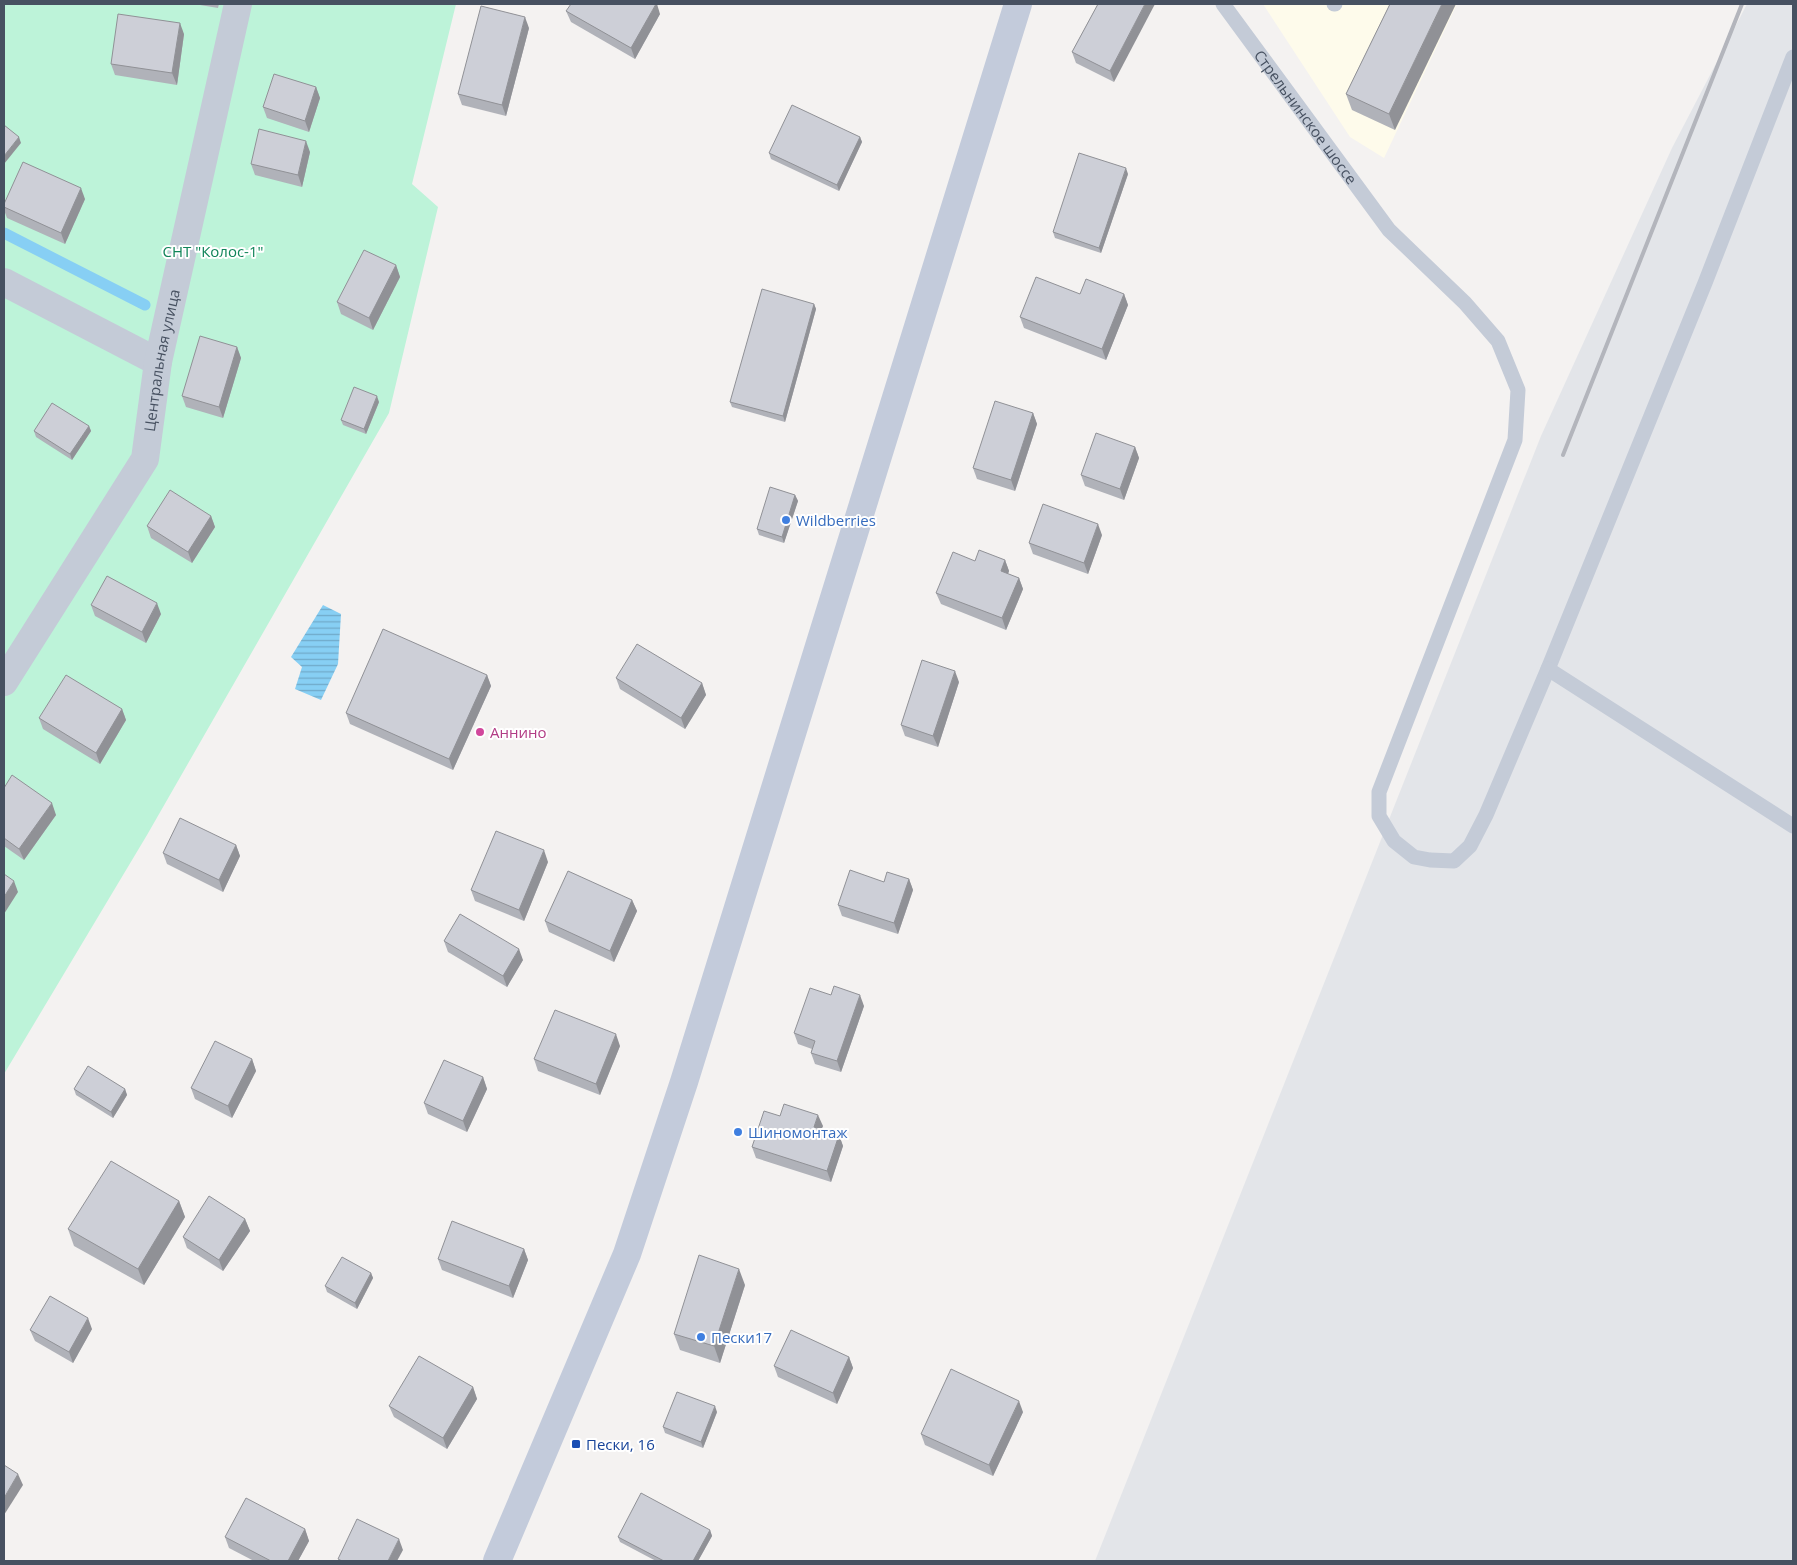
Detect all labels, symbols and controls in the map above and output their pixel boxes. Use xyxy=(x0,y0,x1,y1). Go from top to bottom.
street label: Стрельнинское шоссе xyxy=(1250,46,1362,188)
park label: СНТ "Колос-1" xyxy=(163,241,264,261)
street label: Центральная улица xyxy=(139,287,184,433)
place label: Wildberries xyxy=(796,510,876,530)
marker: Wildberries xyxy=(780,514,792,526)
place label: Аннино xyxy=(490,722,547,742)
marker: Аннино xyxy=(474,726,486,738)
place label: Шиномонтаж xyxy=(748,1122,847,1142)
marker: Шиномонтаж xyxy=(732,1126,744,1138)
place label: Пески17 xyxy=(711,1327,772,1347)
marker: Пески17 xyxy=(695,1331,707,1343)
place label: Пески, 16 xyxy=(586,1434,655,1454)
marker: Пески, 16 xyxy=(570,1438,582,1450)

